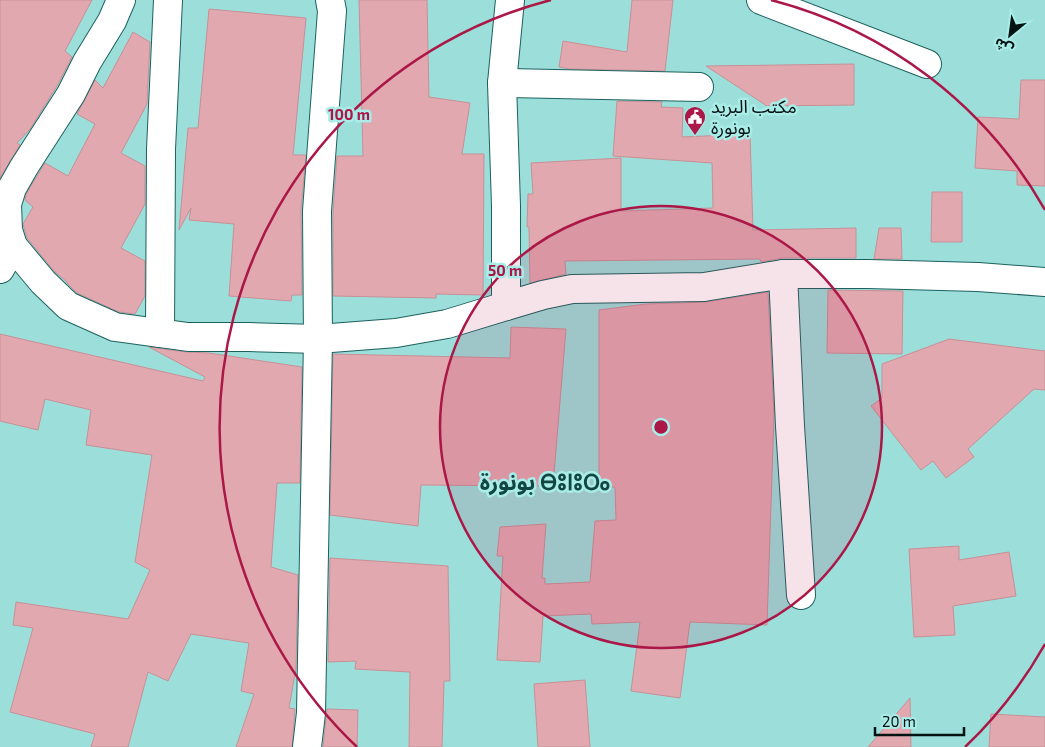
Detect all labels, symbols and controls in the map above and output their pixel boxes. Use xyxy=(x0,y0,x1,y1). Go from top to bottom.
north arrow xyxy=(985,10,1035,60)
text: ش xyxy=(991,35,1016,59)
place label: مكتب البريد بونورة xyxy=(711,95,797,139)
text: 100 m xyxy=(328,105,370,123)
public building icon: مكتب البريد بونورة xyxy=(683,105,707,136)
text: 50 m xyxy=(488,261,522,279)
centre of rings xyxy=(652,418,670,436)
district label: بونورة ⴱⵓⵏⵓⵔⴰ xyxy=(480,468,610,496)
scale bar xyxy=(875,704,964,736)
text: 20 m xyxy=(882,712,916,730)

